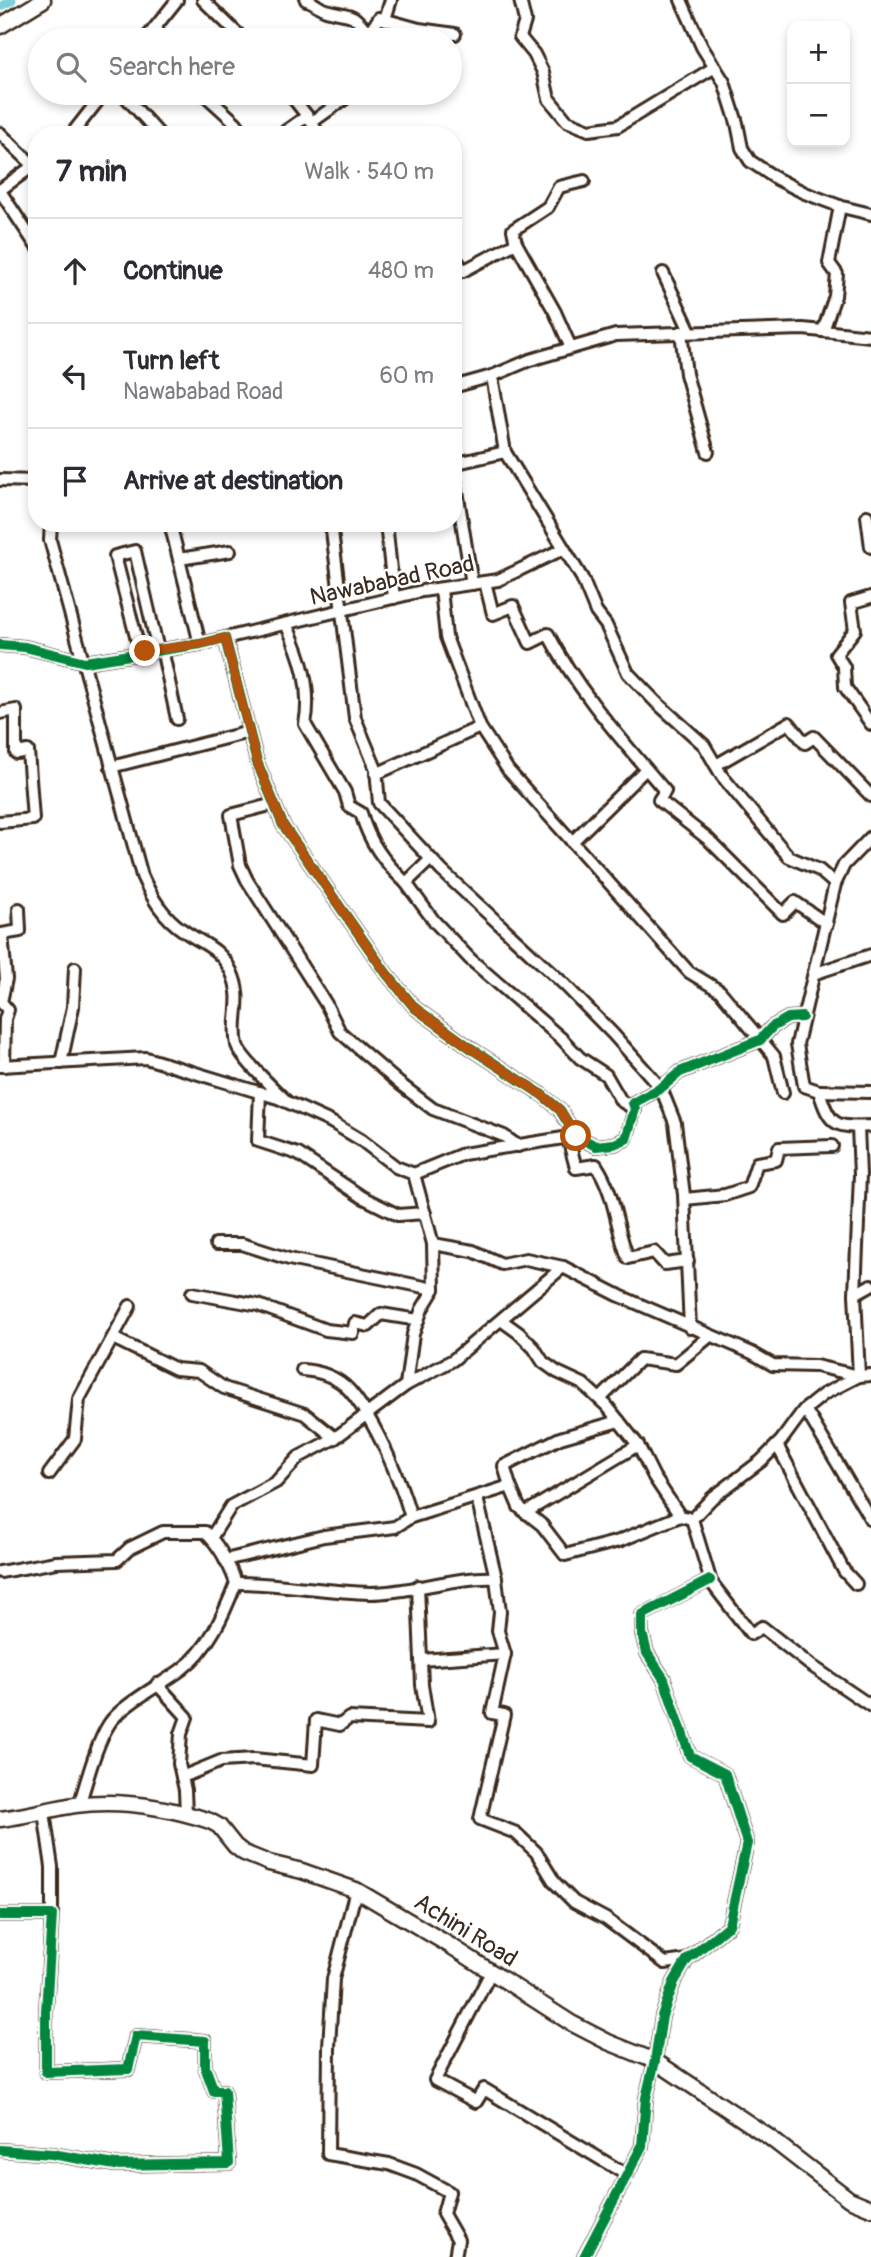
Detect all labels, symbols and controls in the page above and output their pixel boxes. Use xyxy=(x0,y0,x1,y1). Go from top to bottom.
map controls xyxy=(787,21,850,147)
button: + xyxy=(787,21,850,84)
search box xyxy=(28,28,462,105)
icon: search xyxy=(52,48,90,86)
text: Search here xyxy=(108,51,235,83)
button: − xyxy=(787,84,850,147)
text: 7 min xyxy=(56,153,127,190)
text: Walk · 540 m xyxy=(304,157,434,186)
icon: ahead xyxy=(56,252,94,290)
text: Continue xyxy=(123,255,223,287)
text: 480 m xyxy=(368,256,434,285)
text: Turn left xyxy=(123,345,219,377)
icon: left xyxy=(56,357,94,395)
text: 60 m xyxy=(379,361,434,390)
text: Nawababad Road xyxy=(123,377,283,406)
icon: arrive xyxy=(56,462,94,500)
text: Arrive at destination xyxy=(123,465,343,497)
street label: Nawababad Road xyxy=(307,549,477,612)
route end xyxy=(129,635,160,666)
route start xyxy=(560,1120,591,1151)
street label: Achini Road xyxy=(409,1887,523,1973)

